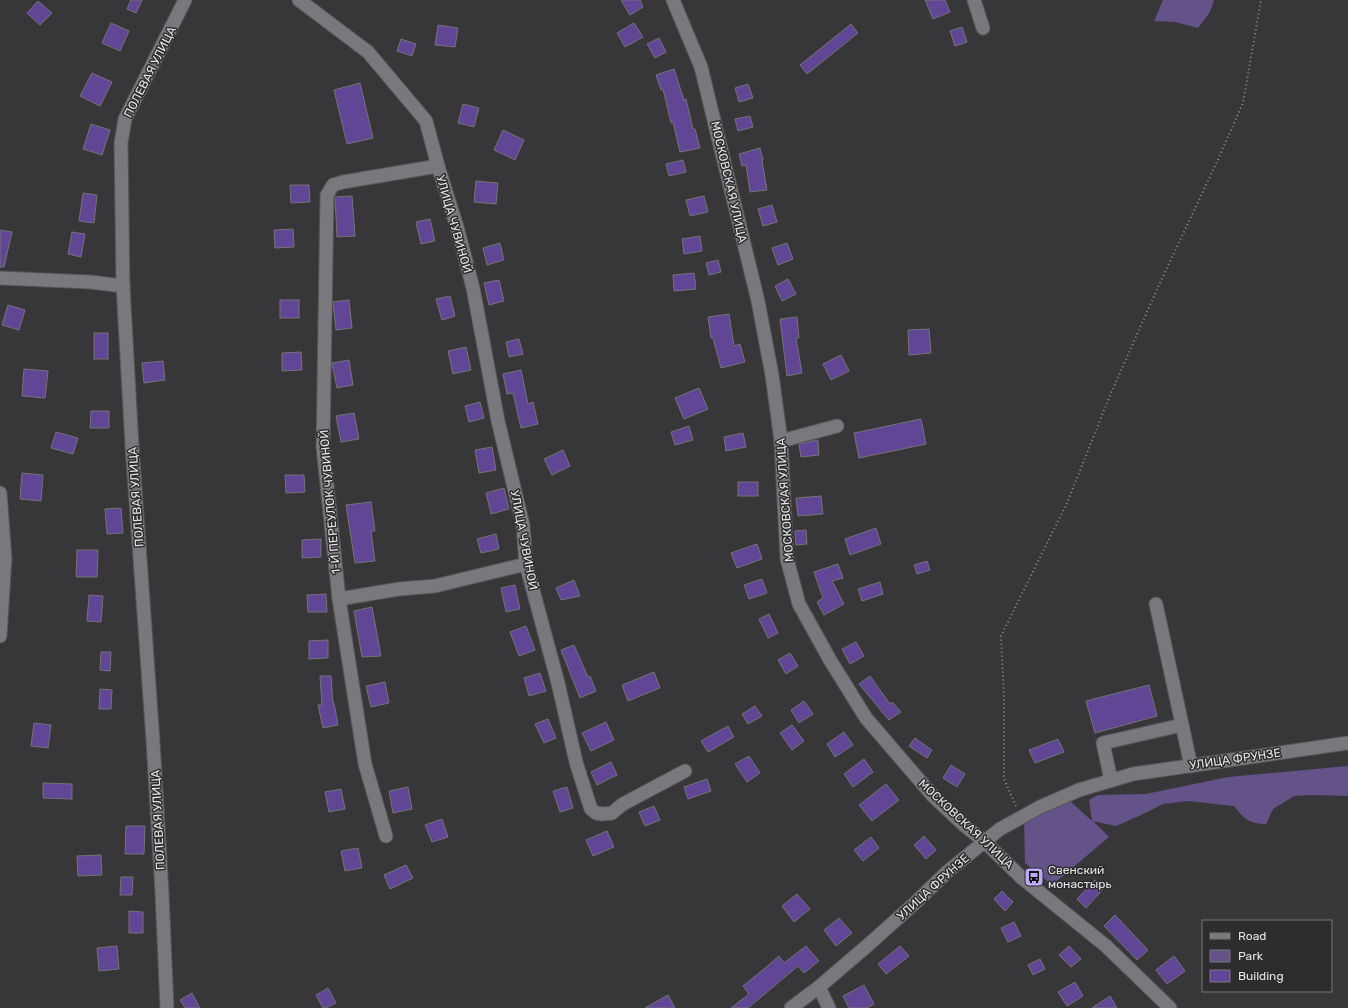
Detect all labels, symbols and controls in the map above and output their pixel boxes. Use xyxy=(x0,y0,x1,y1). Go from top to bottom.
street label: ПОЛЕВАЯ УЛИЦА xyxy=(121,24,179,120)
street label: МОСКОВСКАЯ УЛИЦА xyxy=(708,120,750,244)
street label: УЛИЦА ЧУВИНОЙ xyxy=(433,173,475,275)
street label: 1-Й ПЕРЕУЛОК ЧУВИНОЙ xyxy=(317,429,343,575)
street label: МОСКОВСКАЯ УЛИЦА xyxy=(774,437,796,563)
street label: ПОЛЕВАЯ УЛИЦА xyxy=(126,447,146,547)
street label: УЛИЦА ЧУВИНОЙ xyxy=(507,489,541,591)
street label: УЛИЦА ФРУНЗЕ xyxy=(1188,746,1282,772)
street label: ПОЛЕВАЯ УЛИЦА xyxy=(148,770,168,870)
street label: МОСКОВСКАЯ УЛИЦА xyxy=(916,776,1016,872)
street label: УЛИЦА ФРУНЗЕ xyxy=(894,851,972,923)
place label: Свенский монастырь xyxy=(1048,863,1111,891)
bus stop icon: Свенский монастырь xyxy=(1023,866,1045,888)
legend xyxy=(1202,920,1332,992)
text: Road xyxy=(1238,929,1266,943)
text: Park xyxy=(1238,949,1264,963)
text: Building xyxy=(1238,969,1284,983)

